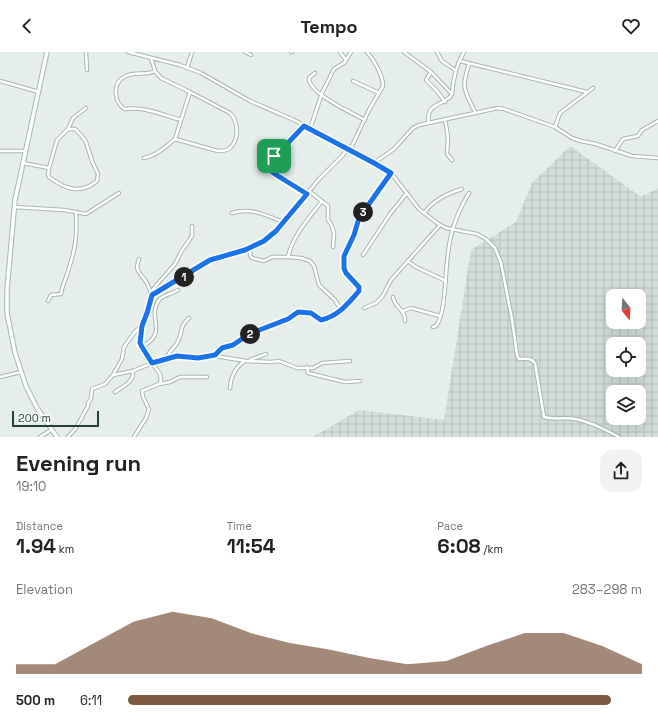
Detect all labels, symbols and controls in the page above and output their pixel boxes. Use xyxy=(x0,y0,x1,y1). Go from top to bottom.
icon: back xyxy=(16,15,38,37)
text: Tempo xyxy=(300,15,358,38)
icon: heart xyxy=(620,15,642,37)
pin xyxy=(257,139,291,173)
icon: arrive xyxy=(263,145,285,167)
pin: 3 xyxy=(353,202,373,222)
text: 3 xyxy=(360,205,366,219)
pin: 1 xyxy=(174,267,194,287)
text: 1 xyxy=(182,270,186,284)
north arrow xyxy=(606,289,646,329)
map controls xyxy=(606,289,646,425)
pin: 2 xyxy=(240,324,260,344)
text: 2 xyxy=(247,327,253,341)
button: locate xyxy=(606,337,646,377)
button: layers xyxy=(606,385,646,425)
scale bar xyxy=(12,409,99,428)
text: 200 m xyxy=(18,411,51,425)
text: Evening run xyxy=(16,449,141,477)
button: share xyxy=(600,450,642,492)
text: 19:10 xyxy=(16,478,46,495)
text: Distance xyxy=(16,519,63,533)
text: Time xyxy=(227,519,252,533)
text: Pace xyxy=(437,519,463,533)
text: 1.94 xyxy=(16,533,56,559)
text: 11:54 xyxy=(227,533,275,559)
text: 6:08 xyxy=(437,533,481,559)
text: km xyxy=(56,542,74,556)
text: /km xyxy=(481,542,503,556)
text: Elevation xyxy=(16,581,73,598)
text: 283–298 m xyxy=(572,581,642,598)
text: 500 m xyxy=(16,692,55,709)
text: 6:11 xyxy=(80,692,102,709)

